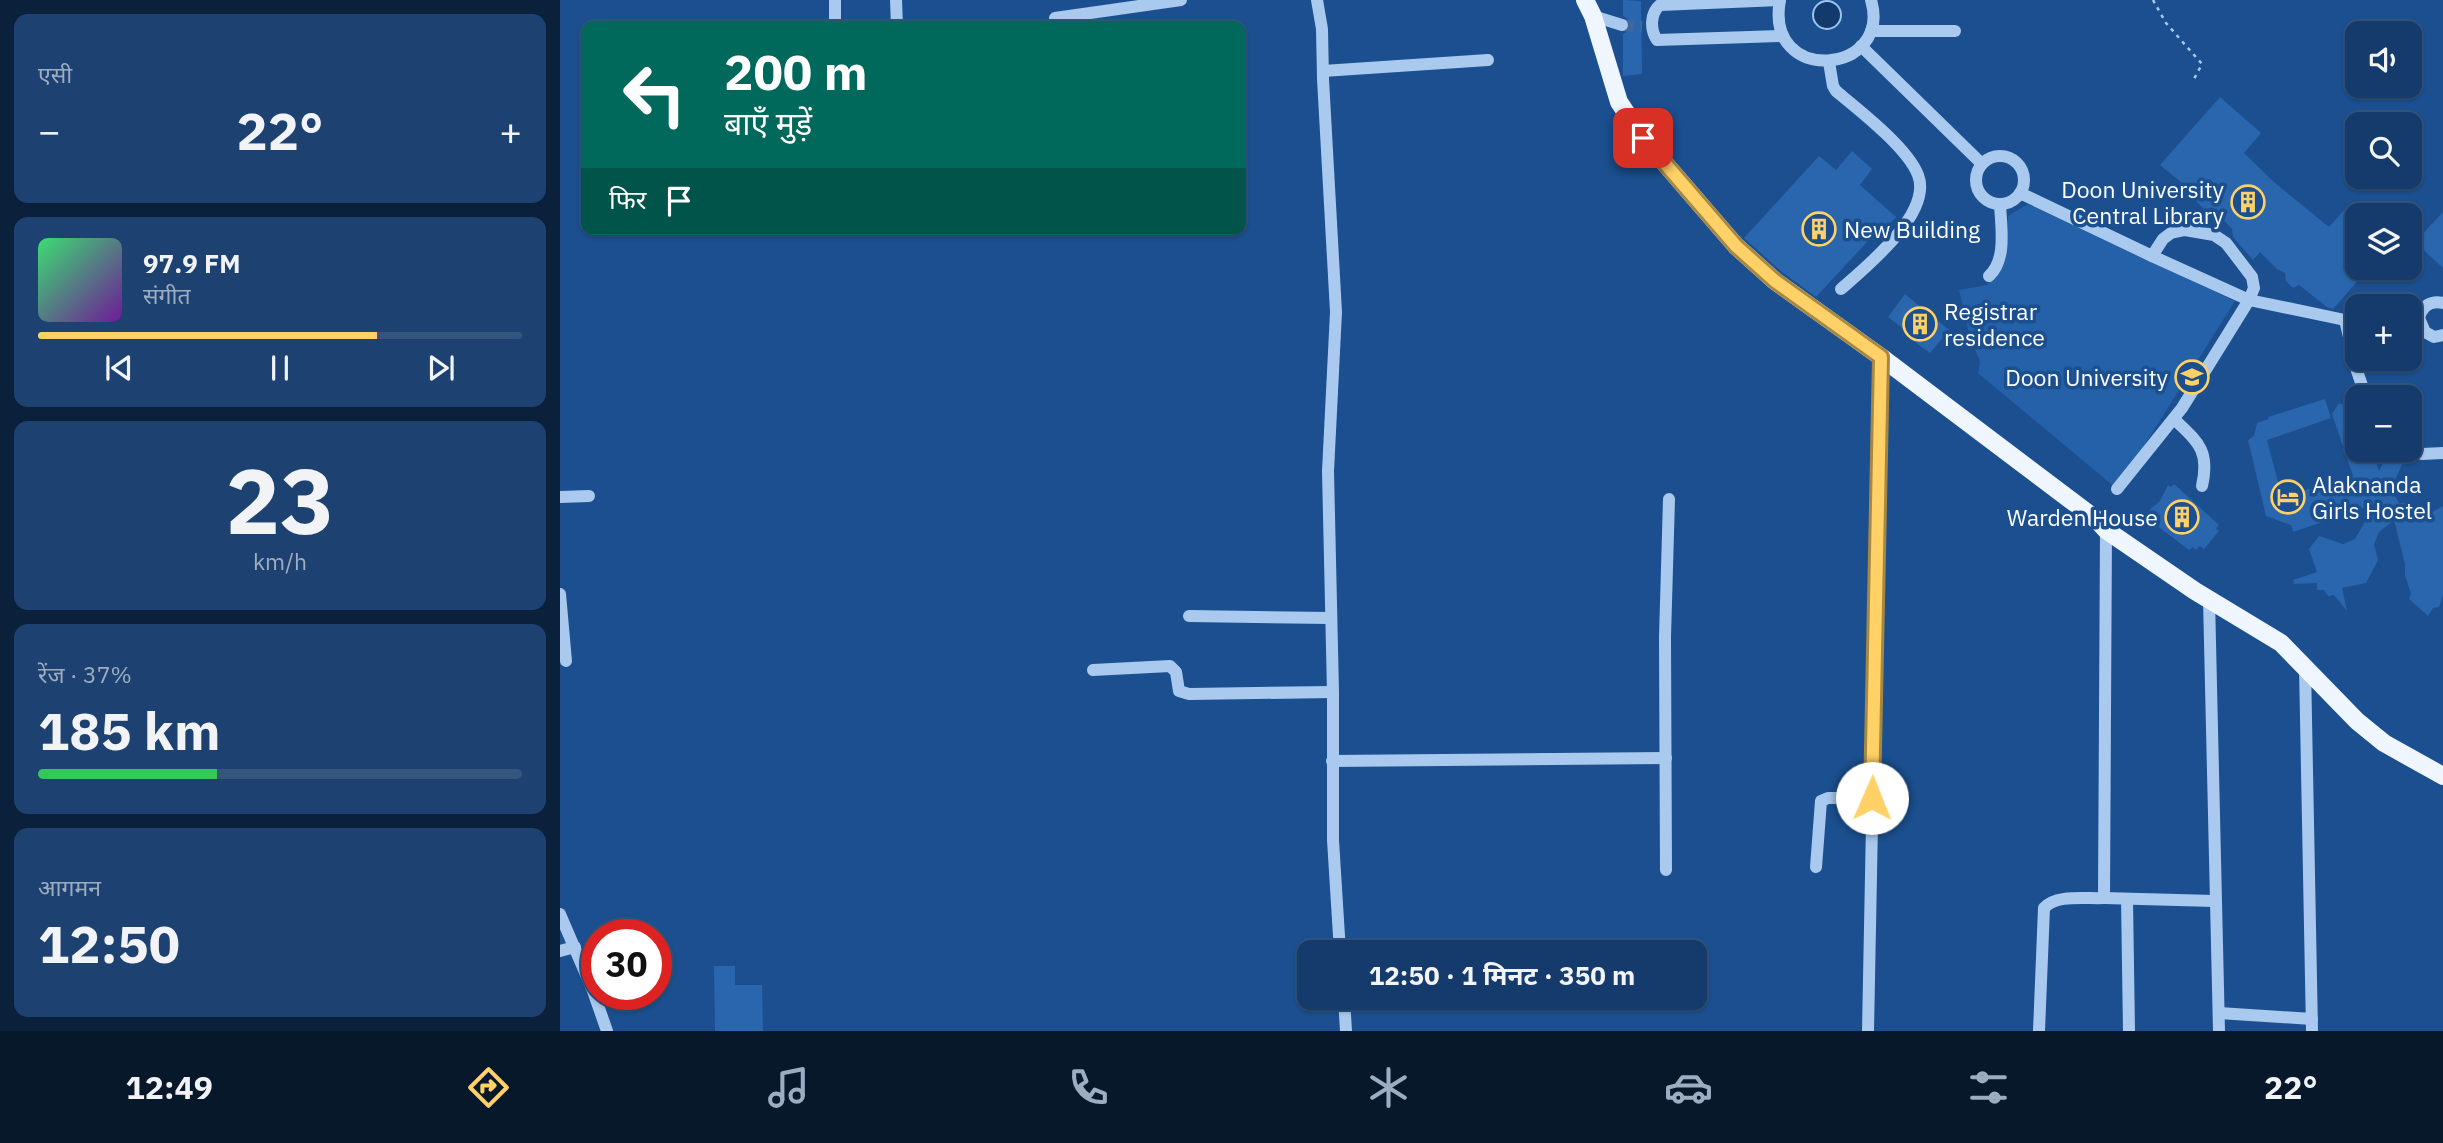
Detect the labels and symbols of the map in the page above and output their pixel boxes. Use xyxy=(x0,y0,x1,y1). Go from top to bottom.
pin xyxy=(1613,108,1673,168)
place label: Doon University Central Library xyxy=(2061,174,2225,230)
building icon: Doon University Central Library xyxy=(2229,183,2267,221)
building icon: New Building xyxy=(1800,210,1838,248)
place label: New Building xyxy=(1844,214,1980,244)
place label: Registrar residence xyxy=(1944,296,2045,352)
building icon: Registrar residence xyxy=(1901,305,1939,343)
school or university icon: Doon University xyxy=(2173,358,2211,396)
place label: Doon University xyxy=(2005,362,2169,392)
place label: Alaknanda Girls Hostel xyxy=(2312,469,2432,525)
hotel icon: Alaknanda Girls Hostel xyxy=(2269,478,2307,516)
building icon: Warden House xyxy=(2163,498,2201,536)
place label: Warden House xyxy=(2007,502,2158,532)
position arrow xyxy=(1835,761,1909,835)
speed limit sign: 30 xyxy=(581,919,672,1010)

